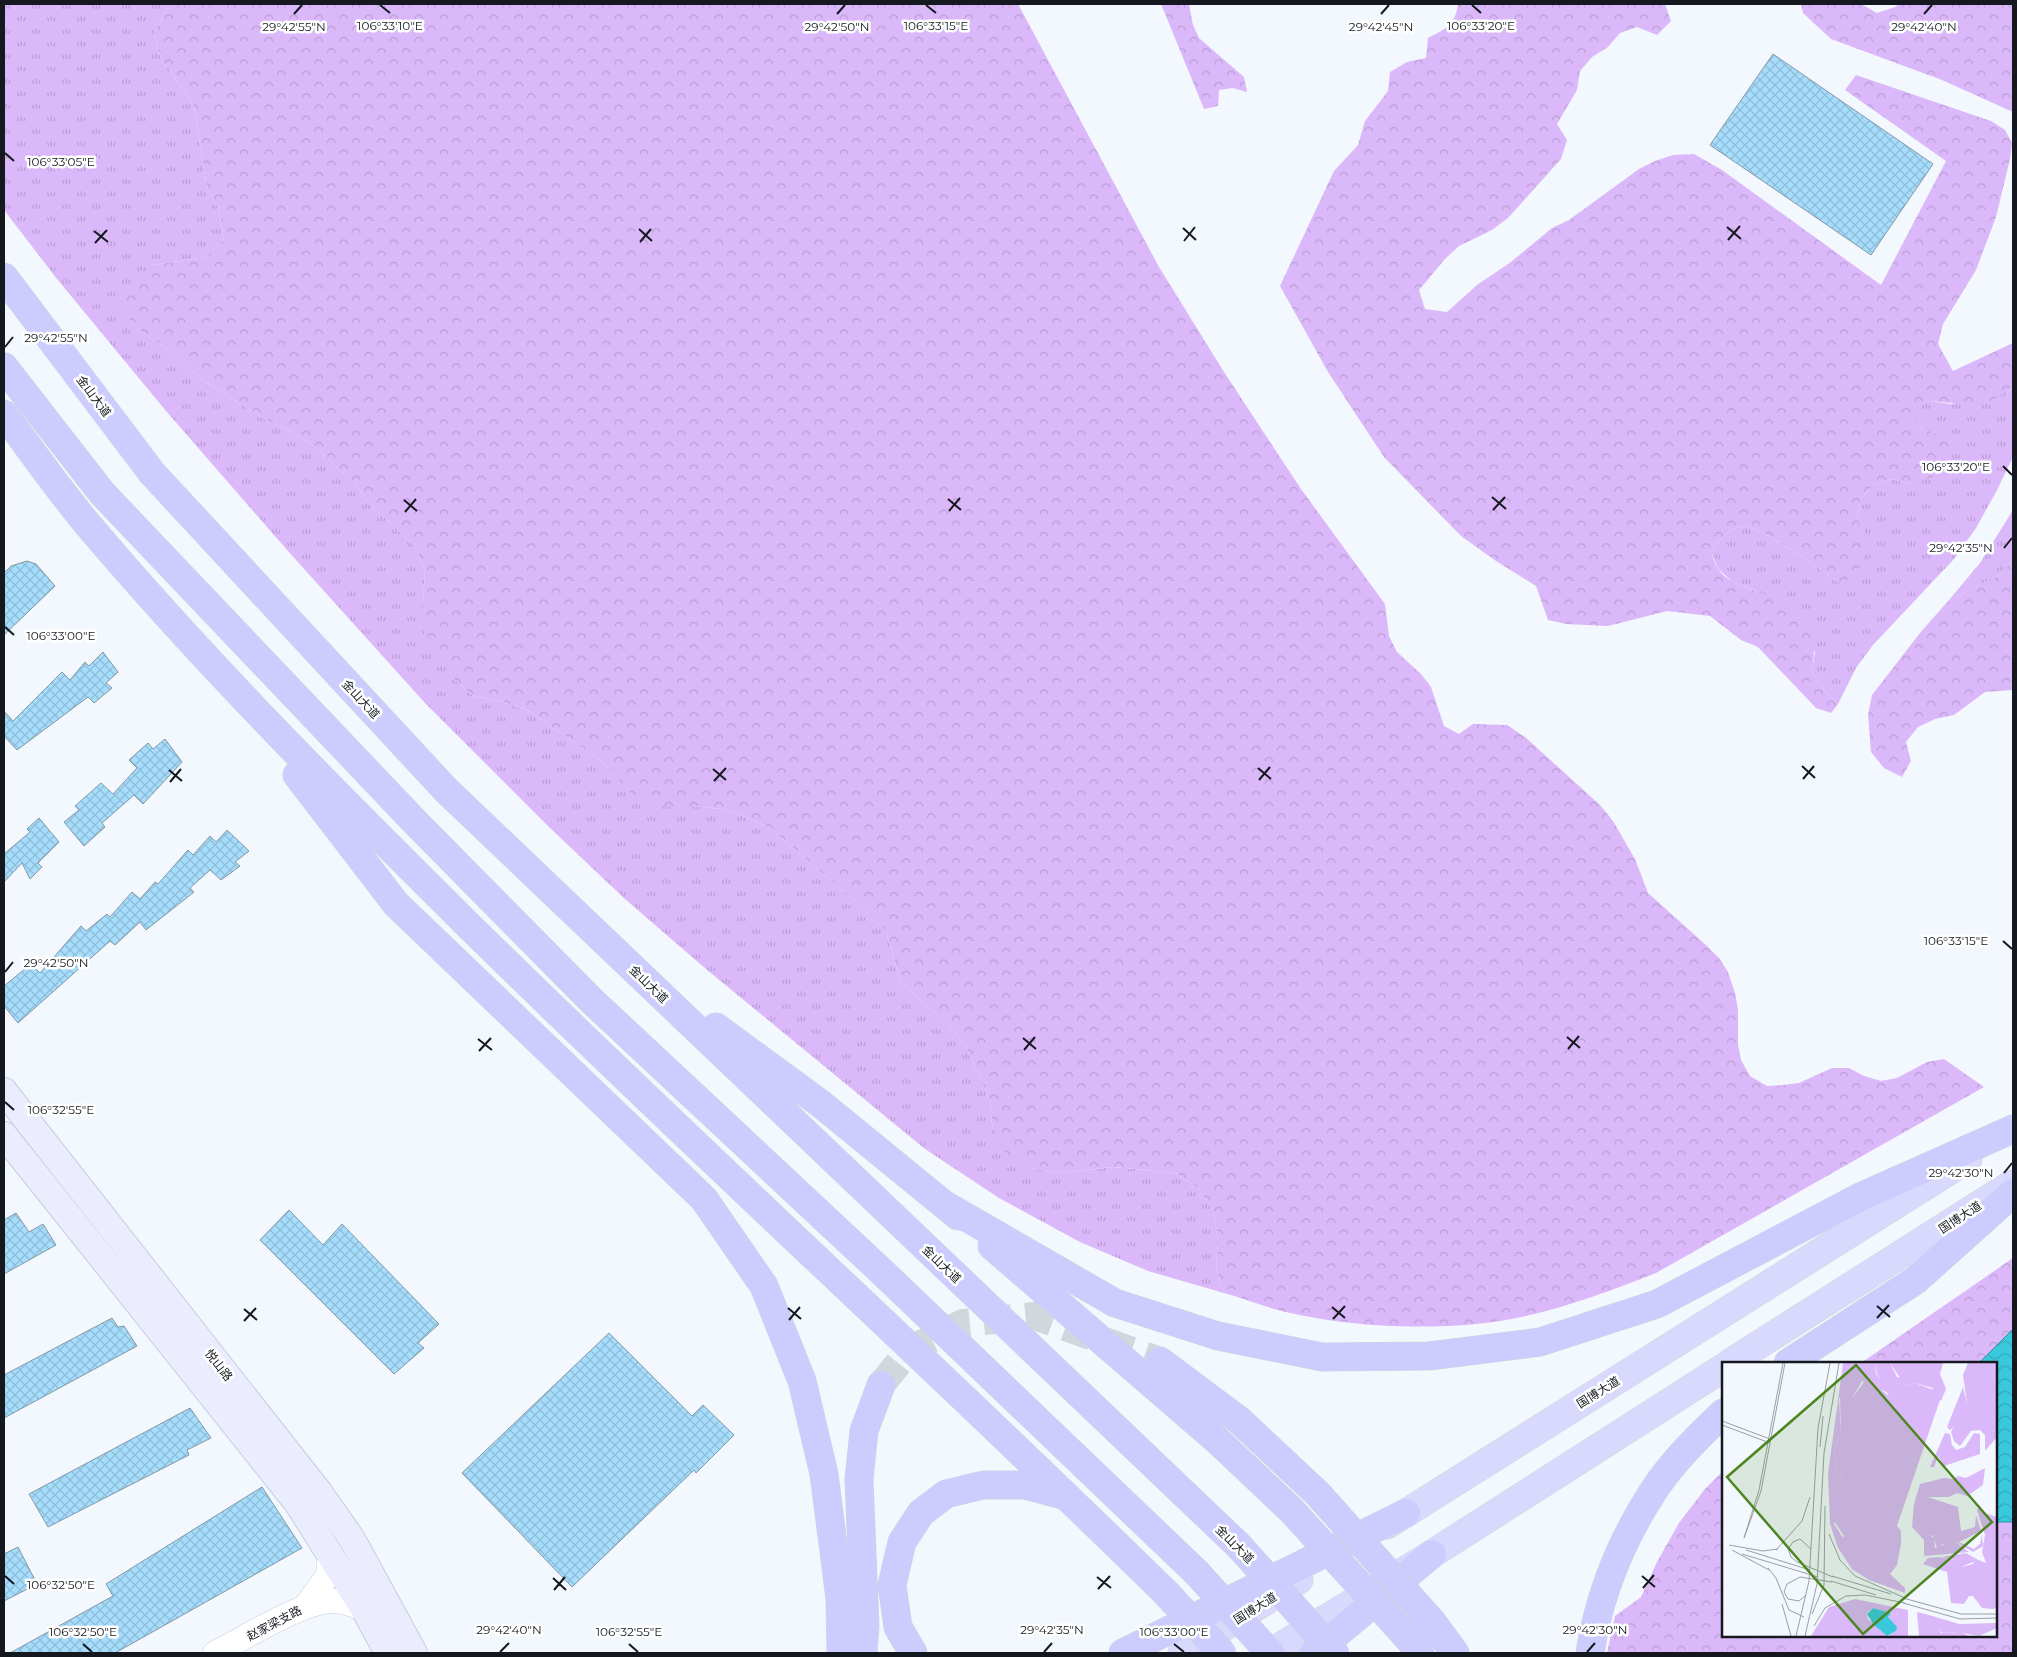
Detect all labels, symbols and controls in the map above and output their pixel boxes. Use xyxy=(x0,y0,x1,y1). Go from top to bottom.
text: 106°33'10"E xyxy=(357,18,423,33)
text: 106°33'15"E xyxy=(904,18,968,33)
text: 106°33'20"E xyxy=(1447,18,1515,33)
text: 29°42'55"N xyxy=(262,19,326,34)
text: 29°42'50"N xyxy=(805,19,870,34)
text: 29°42'45"N xyxy=(1349,19,1413,34)
text: 29°42'40"N xyxy=(1891,19,1957,34)
text: 106°33'05"E xyxy=(27,154,95,169)
text: 29°42'55"N xyxy=(24,330,88,345)
street label: 金山大道 xyxy=(74,372,114,420)
text: 106°33'20"E xyxy=(1922,459,1990,474)
text: 29°42'35"N xyxy=(1929,540,1993,555)
text: 106°33'00"E xyxy=(27,628,95,643)
street label: 金山大道 xyxy=(339,676,383,722)
text: 106°33'15"E xyxy=(1924,933,1988,948)
text: 29°42'50"N xyxy=(24,955,89,970)
street label: 金山大道 xyxy=(627,962,671,1006)
text: 106°32'55"E xyxy=(28,1102,94,1117)
text: 29°42'30"N xyxy=(1928,1165,1994,1180)
street label: 国博大道 xyxy=(1936,1198,1984,1236)
street label: 金山大道 xyxy=(920,1242,964,1286)
street label: 悦山路 xyxy=(202,1346,236,1384)
inset map xyxy=(1722,1362,1997,1637)
street label: 国博大道 xyxy=(1574,1373,1622,1411)
street label: 金山大道 xyxy=(1213,1522,1257,1566)
text: 106°32'50"E xyxy=(27,1577,95,1592)
street label: 国博大道 xyxy=(1231,1589,1279,1627)
street label: 赵家梁支路 xyxy=(244,1602,304,1644)
text: 29°42'40"N xyxy=(476,1622,542,1637)
text: 29°42'35"N xyxy=(1020,1622,1084,1637)
text: 29°42'30"N xyxy=(1562,1622,1628,1637)
text: 106°32'50"E xyxy=(49,1624,117,1639)
text: 106°32'55"E xyxy=(596,1624,662,1639)
text: 106°33'00"E xyxy=(1140,1624,1208,1639)

